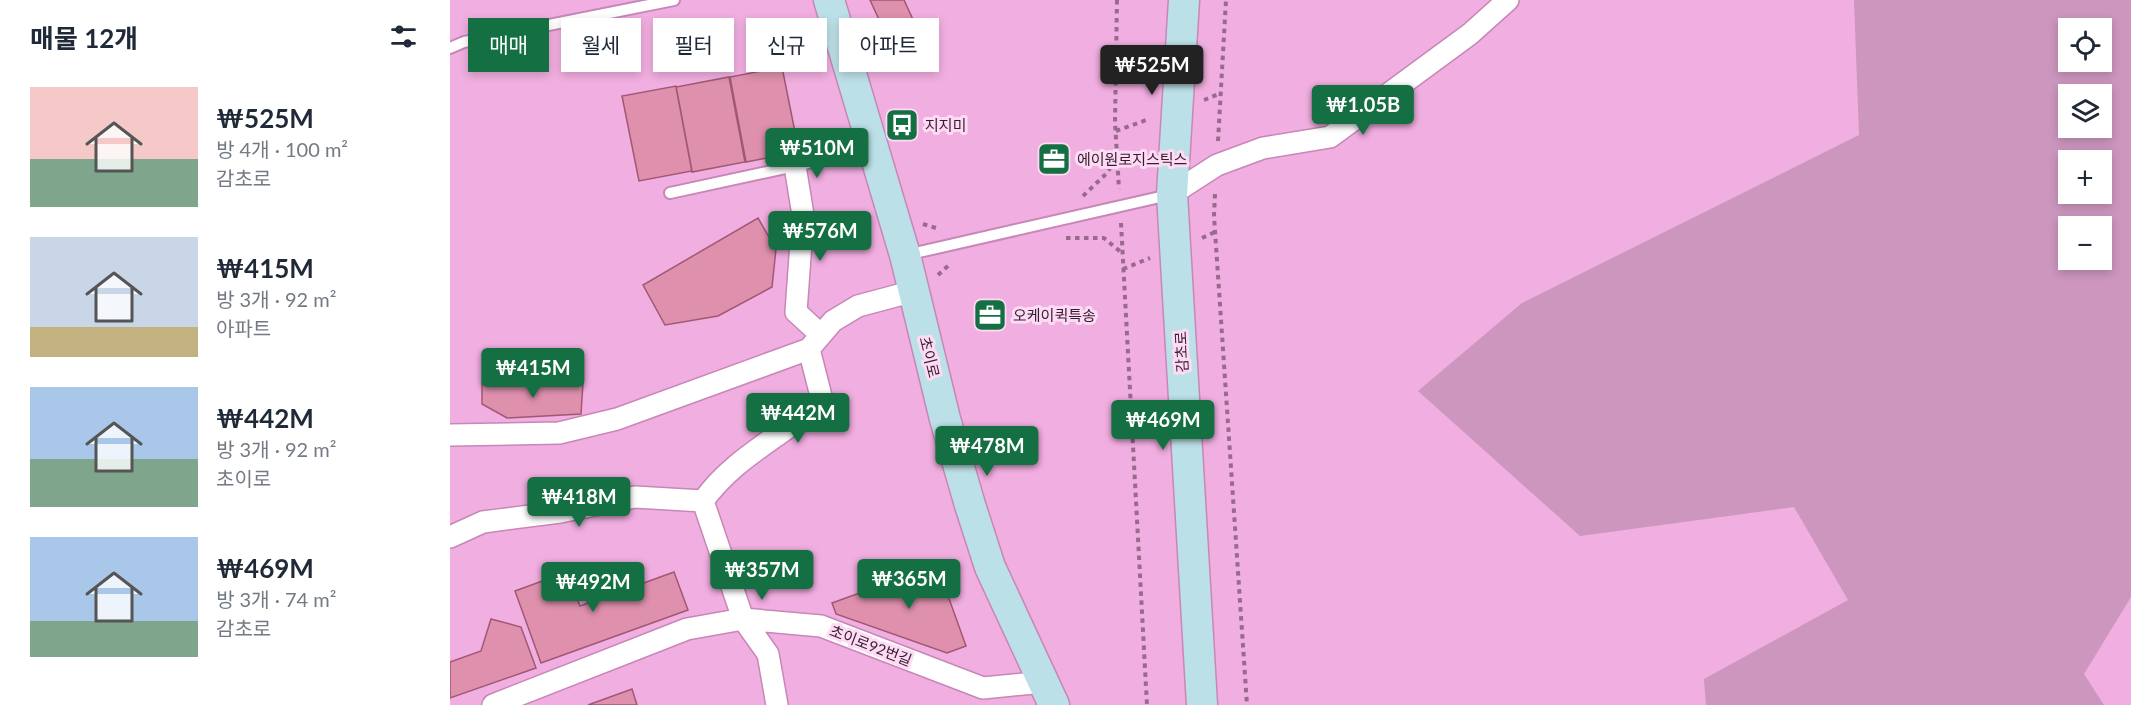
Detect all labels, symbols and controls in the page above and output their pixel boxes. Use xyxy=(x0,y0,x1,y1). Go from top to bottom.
chip: 매매 xyxy=(468,18,549,72)
chip: 월세 xyxy=(561,18,641,72)
chip: 필터 xyxy=(653,18,734,72)
chip: 신규 xyxy=(746,18,827,72)
chip: 아파트 xyxy=(839,18,939,72)
map controls xyxy=(2058,18,2112,270)
button: locate xyxy=(2058,18,2112,72)
icon: filters xyxy=(387,20,420,53)
text: 매물 12개 xyxy=(30,22,138,54)
pin: ₩525M xyxy=(1110,45,1194,96)
text: ₩525M xyxy=(1114,52,1190,76)
button: layers xyxy=(2058,84,2112,138)
pin: ₩1.05B xyxy=(1314,85,1412,136)
text: ₩1.05B xyxy=(1326,92,1400,116)
text: ₩525M xyxy=(216,102,314,134)
bus stop icon: 지지미 xyxy=(884,107,920,143)
icon: home xyxy=(78,111,150,183)
place label: 지지미 xyxy=(925,116,966,134)
pin: ₩510M xyxy=(775,128,859,179)
text: ₩510M xyxy=(779,135,855,159)
text: 방 4개 · 100 m² xyxy=(216,137,348,161)
office icon: 에이원로지스틱스 xyxy=(1036,141,1072,177)
place label: 에이원로지스틱스 xyxy=(1077,150,1188,168)
button: + xyxy=(2058,150,2112,204)
text: 감초로 xyxy=(216,166,271,190)
pin: ₩576M xyxy=(778,211,862,262)
button: − xyxy=(2058,216,2112,270)
text: ₩576M xyxy=(782,218,858,242)
text: ₩415M xyxy=(216,252,314,284)
icon: home xyxy=(78,261,150,333)
text: 방 3개 · 92 m² xyxy=(216,287,336,311)
office icon: 오케이퀵특송 xyxy=(972,297,1008,333)
place label: 오케이퀵특송 xyxy=(1013,306,1096,324)
text: 아파트 xyxy=(216,316,271,340)
street label: 감초로 xyxy=(1171,331,1191,373)
street label: 초이로 xyxy=(916,335,944,379)
pin: ₩415M xyxy=(491,348,575,399)
text: ₩415M xyxy=(495,355,571,379)
pin: ₩442M xyxy=(756,393,840,444)
text: ₩442M xyxy=(760,400,836,424)
pin: ₩469M xyxy=(1121,400,1205,451)
text: ₩442M xyxy=(216,402,314,434)
text: ₩469M xyxy=(1125,407,1201,431)
icon: home xyxy=(78,411,150,483)
pin: ₩478M xyxy=(945,426,1029,477)
text: ₩478M xyxy=(949,433,1025,457)
text: 방 3개 · 92 m² xyxy=(216,437,336,461)
text: 초이로 xyxy=(216,466,271,490)
pin: ₩418M xyxy=(537,477,621,528)
text: ₩418M xyxy=(541,484,617,508)
pin: ₩357M xyxy=(720,550,804,601)
text: ₩469M xyxy=(216,552,314,584)
text: ₩357M xyxy=(724,557,800,581)
pin: ₩365M xyxy=(867,559,951,610)
icon: home xyxy=(78,561,150,633)
pin: ₩492M xyxy=(551,562,635,613)
text: ₩365M xyxy=(871,566,947,590)
text: ₩492M xyxy=(555,569,631,593)
text: 방 3개 · 74 m² xyxy=(216,587,336,611)
text: 감초로 xyxy=(216,616,271,640)
street label: 초이로92번길 xyxy=(827,621,915,669)

